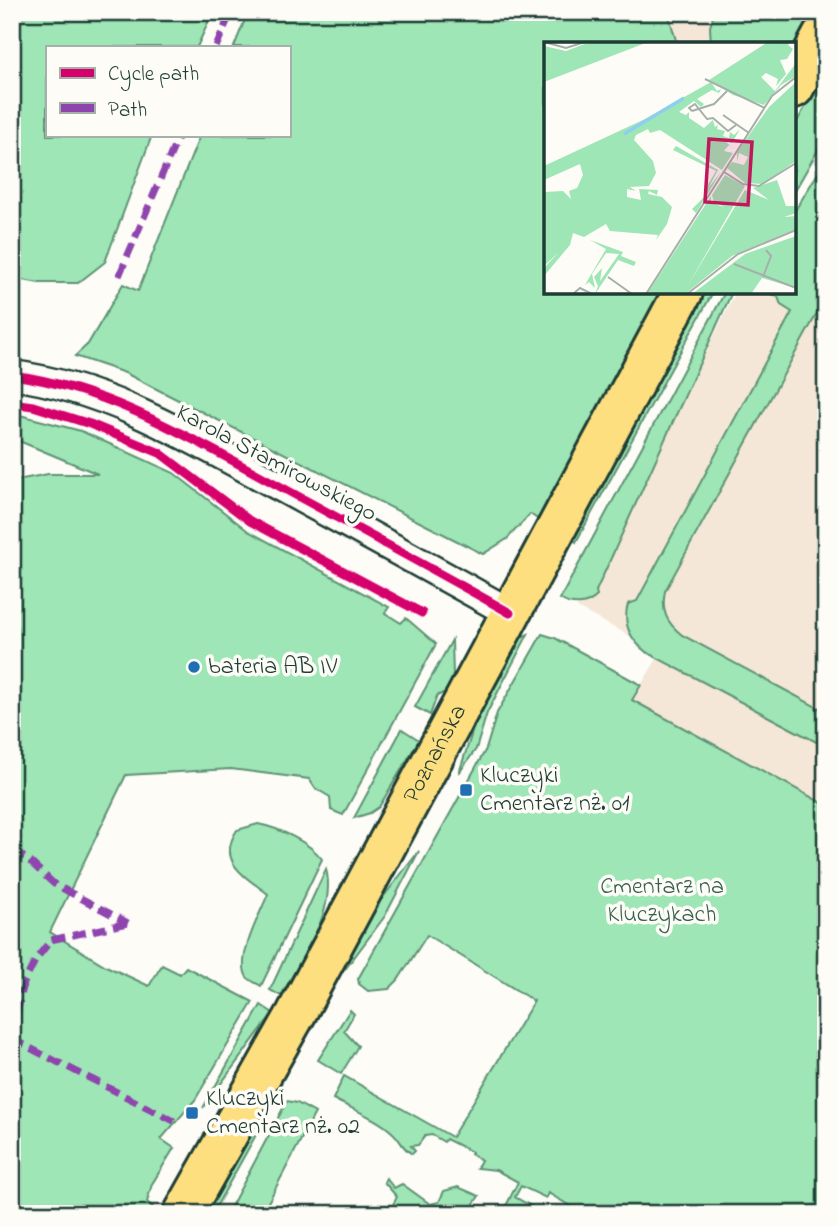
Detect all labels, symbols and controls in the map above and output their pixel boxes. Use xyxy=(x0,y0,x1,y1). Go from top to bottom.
inset map xyxy=(544,42,796,294)
legend xyxy=(46,46,290,136)
text: Cycle path xyxy=(108,60,199,92)
text: Path xyxy=(108,96,147,126)
street label: Karola Stamirowskiego xyxy=(169,396,383,532)
place label: bateria AB IV xyxy=(208,650,338,685)
marker: bateria AB IV xyxy=(186,659,202,675)
street label: Poznańska xyxy=(395,698,476,809)
place label: Kluczyki Cmentarz nż. 01 xyxy=(480,759,630,822)
marker: Kluczyki Cmentarz nż. 01 xyxy=(458,782,474,798)
park label: Cmentarz na Kluczykach xyxy=(600,870,724,934)
place label: Kluczyki Cmentarz nż. 02 xyxy=(206,1082,360,1145)
marker: Kluczyki Cmentarz nż. 02 xyxy=(184,1105,200,1121)

